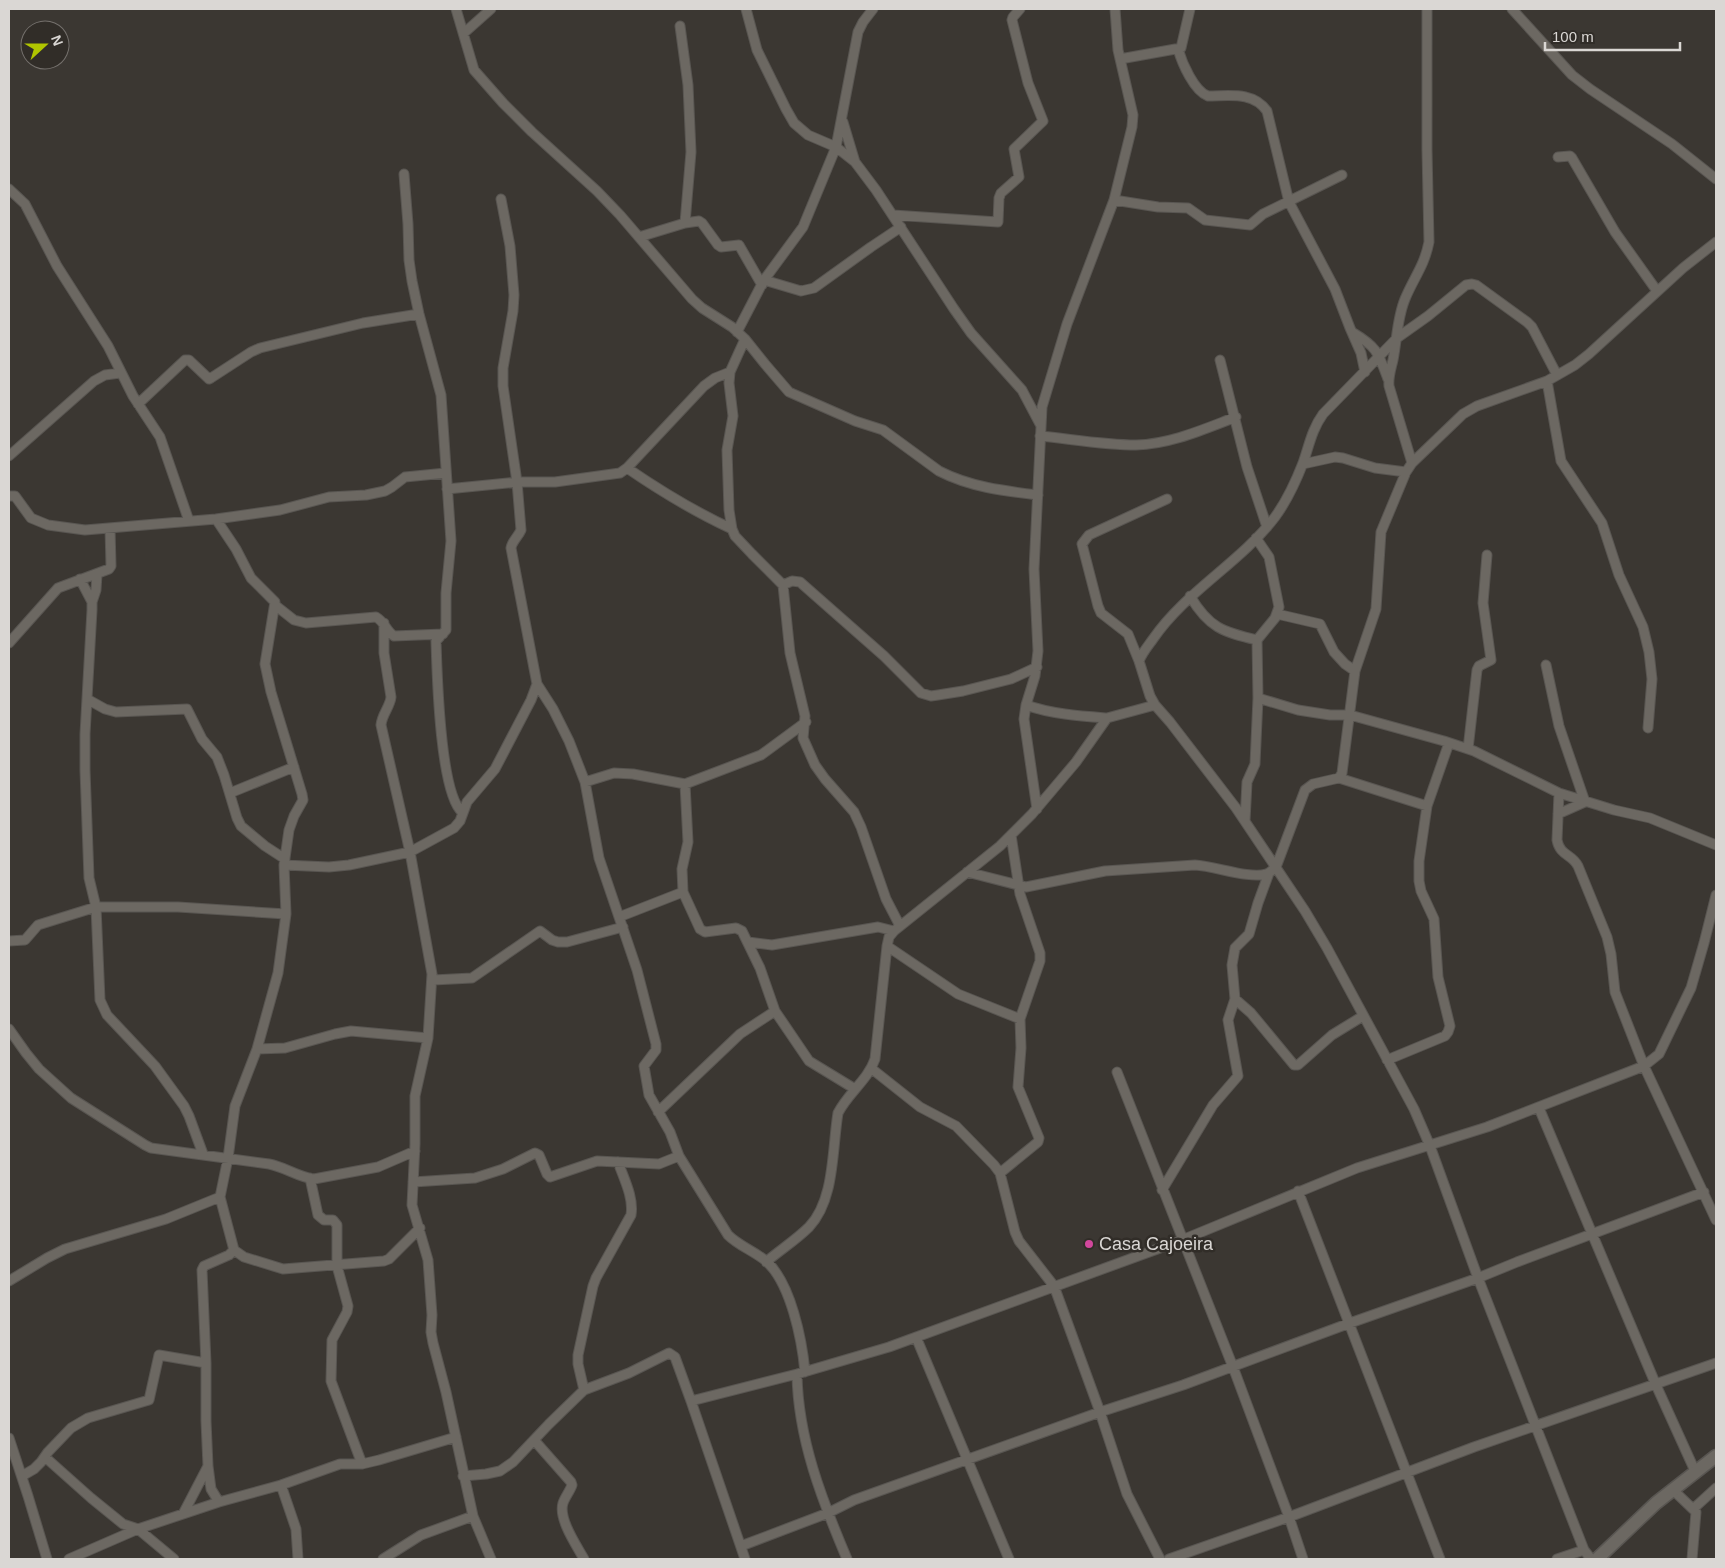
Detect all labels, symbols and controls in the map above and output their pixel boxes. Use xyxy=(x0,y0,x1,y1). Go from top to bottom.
north arrow xyxy=(20,20,70,70)
scale bar xyxy=(1545,20,1680,52)
text: 100 m xyxy=(1552,28,1594,45)
text: N xyxy=(48,33,66,48)
place label: Casa Cajoeira xyxy=(1099,1234,1214,1254)
marker: Casa Cajoeira xyxy=(1083,1238,1095,1250)

